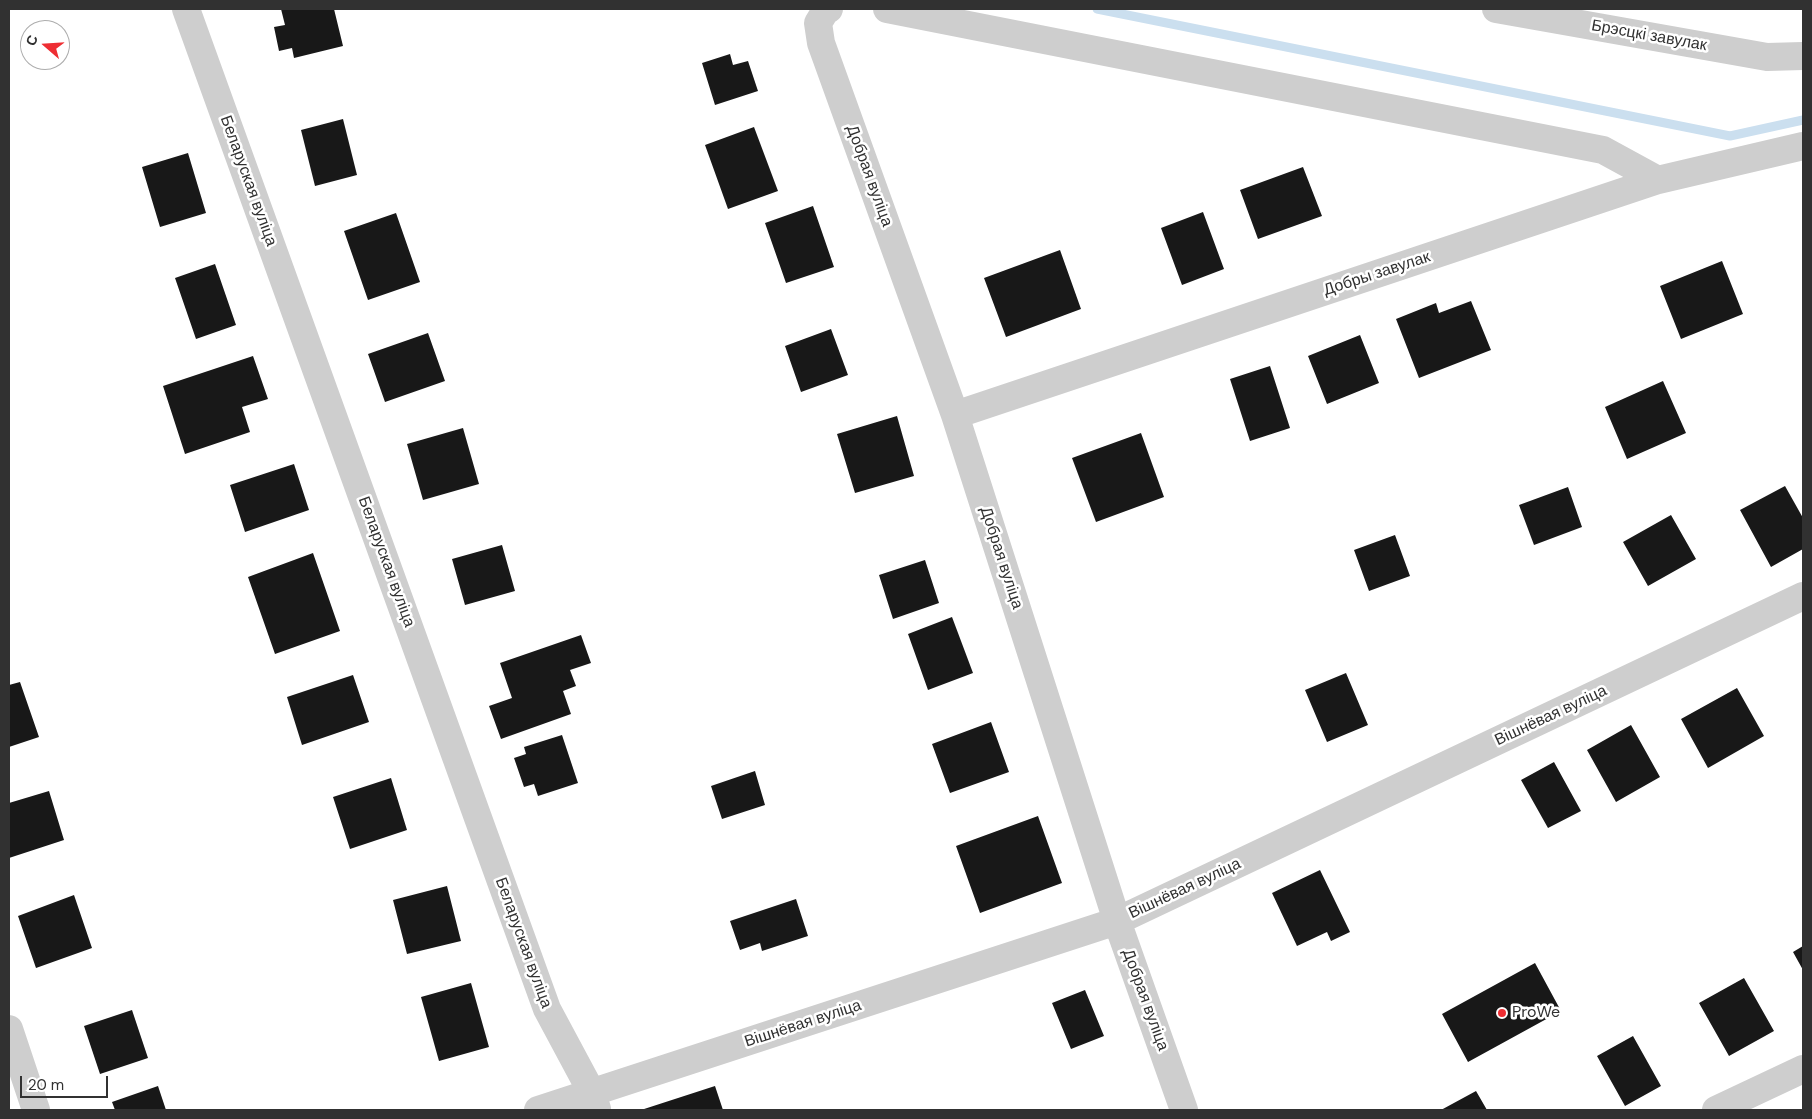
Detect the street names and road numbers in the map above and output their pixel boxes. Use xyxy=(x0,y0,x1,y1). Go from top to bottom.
street label: Брэсцкі завулак xyxy=(1590,16,1708,56)
street label: Беларуская вуліца xyxy=(215,113,281,249)
street label: Добрая вуліца xyxy=(842,123,896,229)
street label: Добры завулак xyxy=(1321,248,1433,300)
street label: Беларуская вуліца xyxy=(353,494,419,630)
street label: Добрая вуліца xyxy=(975,504,1027,612)
street label: Вішнёвая вуліца xyxy=(1492,682,1610,750)
street label: Вішнёвая вуліца xyxy=(1126,855,1244,923)
street label: Беларуская вуліца xyxy=(490,875,556,1011)
street label: Добрая вуліца xyxy=(1118,947,1172,1053)
street label: Вішнёвая вуліца xyxy=(742,996,864,1052)

